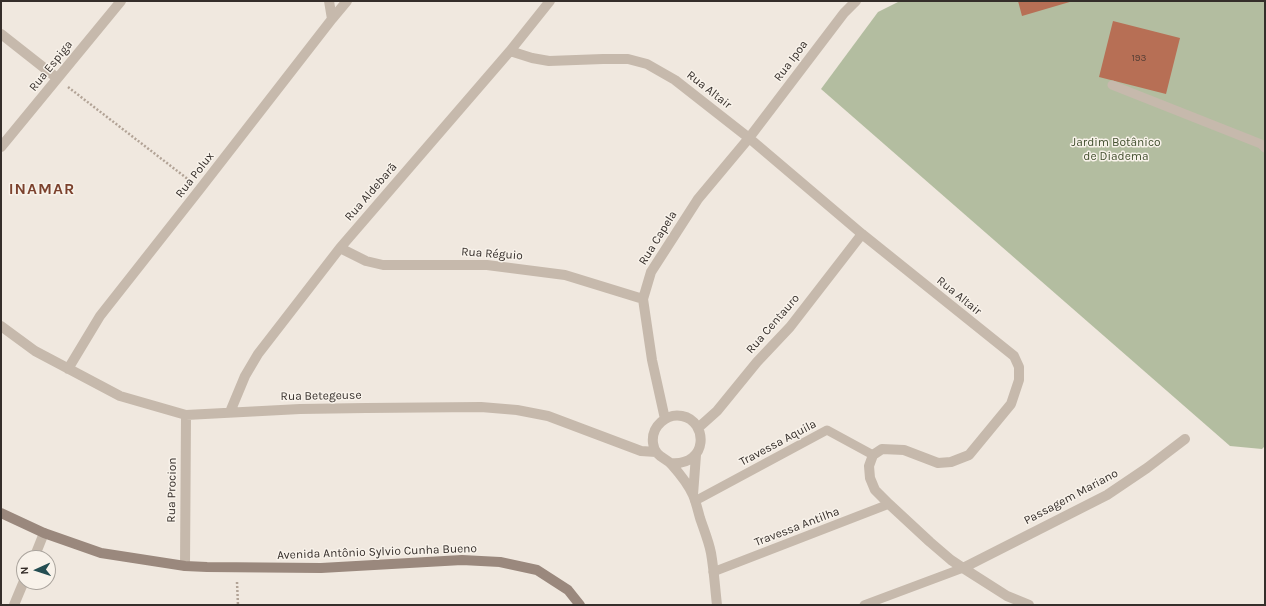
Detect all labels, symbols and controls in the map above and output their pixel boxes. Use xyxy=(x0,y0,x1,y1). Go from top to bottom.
street label: Rua Espiga xyxy=(26,38,76,94)
street label: Rua Ipoa xyxy=(771,38,811,84)
house number: 193 xyxy=(1131,52,1147,64)
street label: Rua Altair xyxy=(684,68,734,112)
park label: Jardim Botânico de Diadema xyxy=(1071,136,1161,164)
street label: Rua Polux xyxy=(173,149,217,201)
street label: Rua Aldebarã xyxy=(342,160,400,224)
district label: INAMAR xyxy=(9,179,75,199)
street label: Rua Capela xyxy=(636,208,680,268)
street label: Rua Réguio xyxy=(461,245,523,263)
street label: Rua Altair xyxy=(934,274,984,318)
street label: Rua Centauro xyxy=(743,291,803,357)
street label: Rua Betegeuse xyxy=(280,388,362,404)
street label: Travessa Aquila xyxy=(737,417,819,469)
street label: Rua Procion xyxy=(164,457,180,523)
street label: Passagem Mariano xyxy=(1021,466,1121,528)
street label: Travessa Antilha xyxy=(753,504,841,550)
street label: Avenida Antônio Sylvio Cunha Bueno xyxy=(277,541,477,563)
north arrow xyxy=(16,550,56,590)
text: N xyxy=(18,566,31,575)

